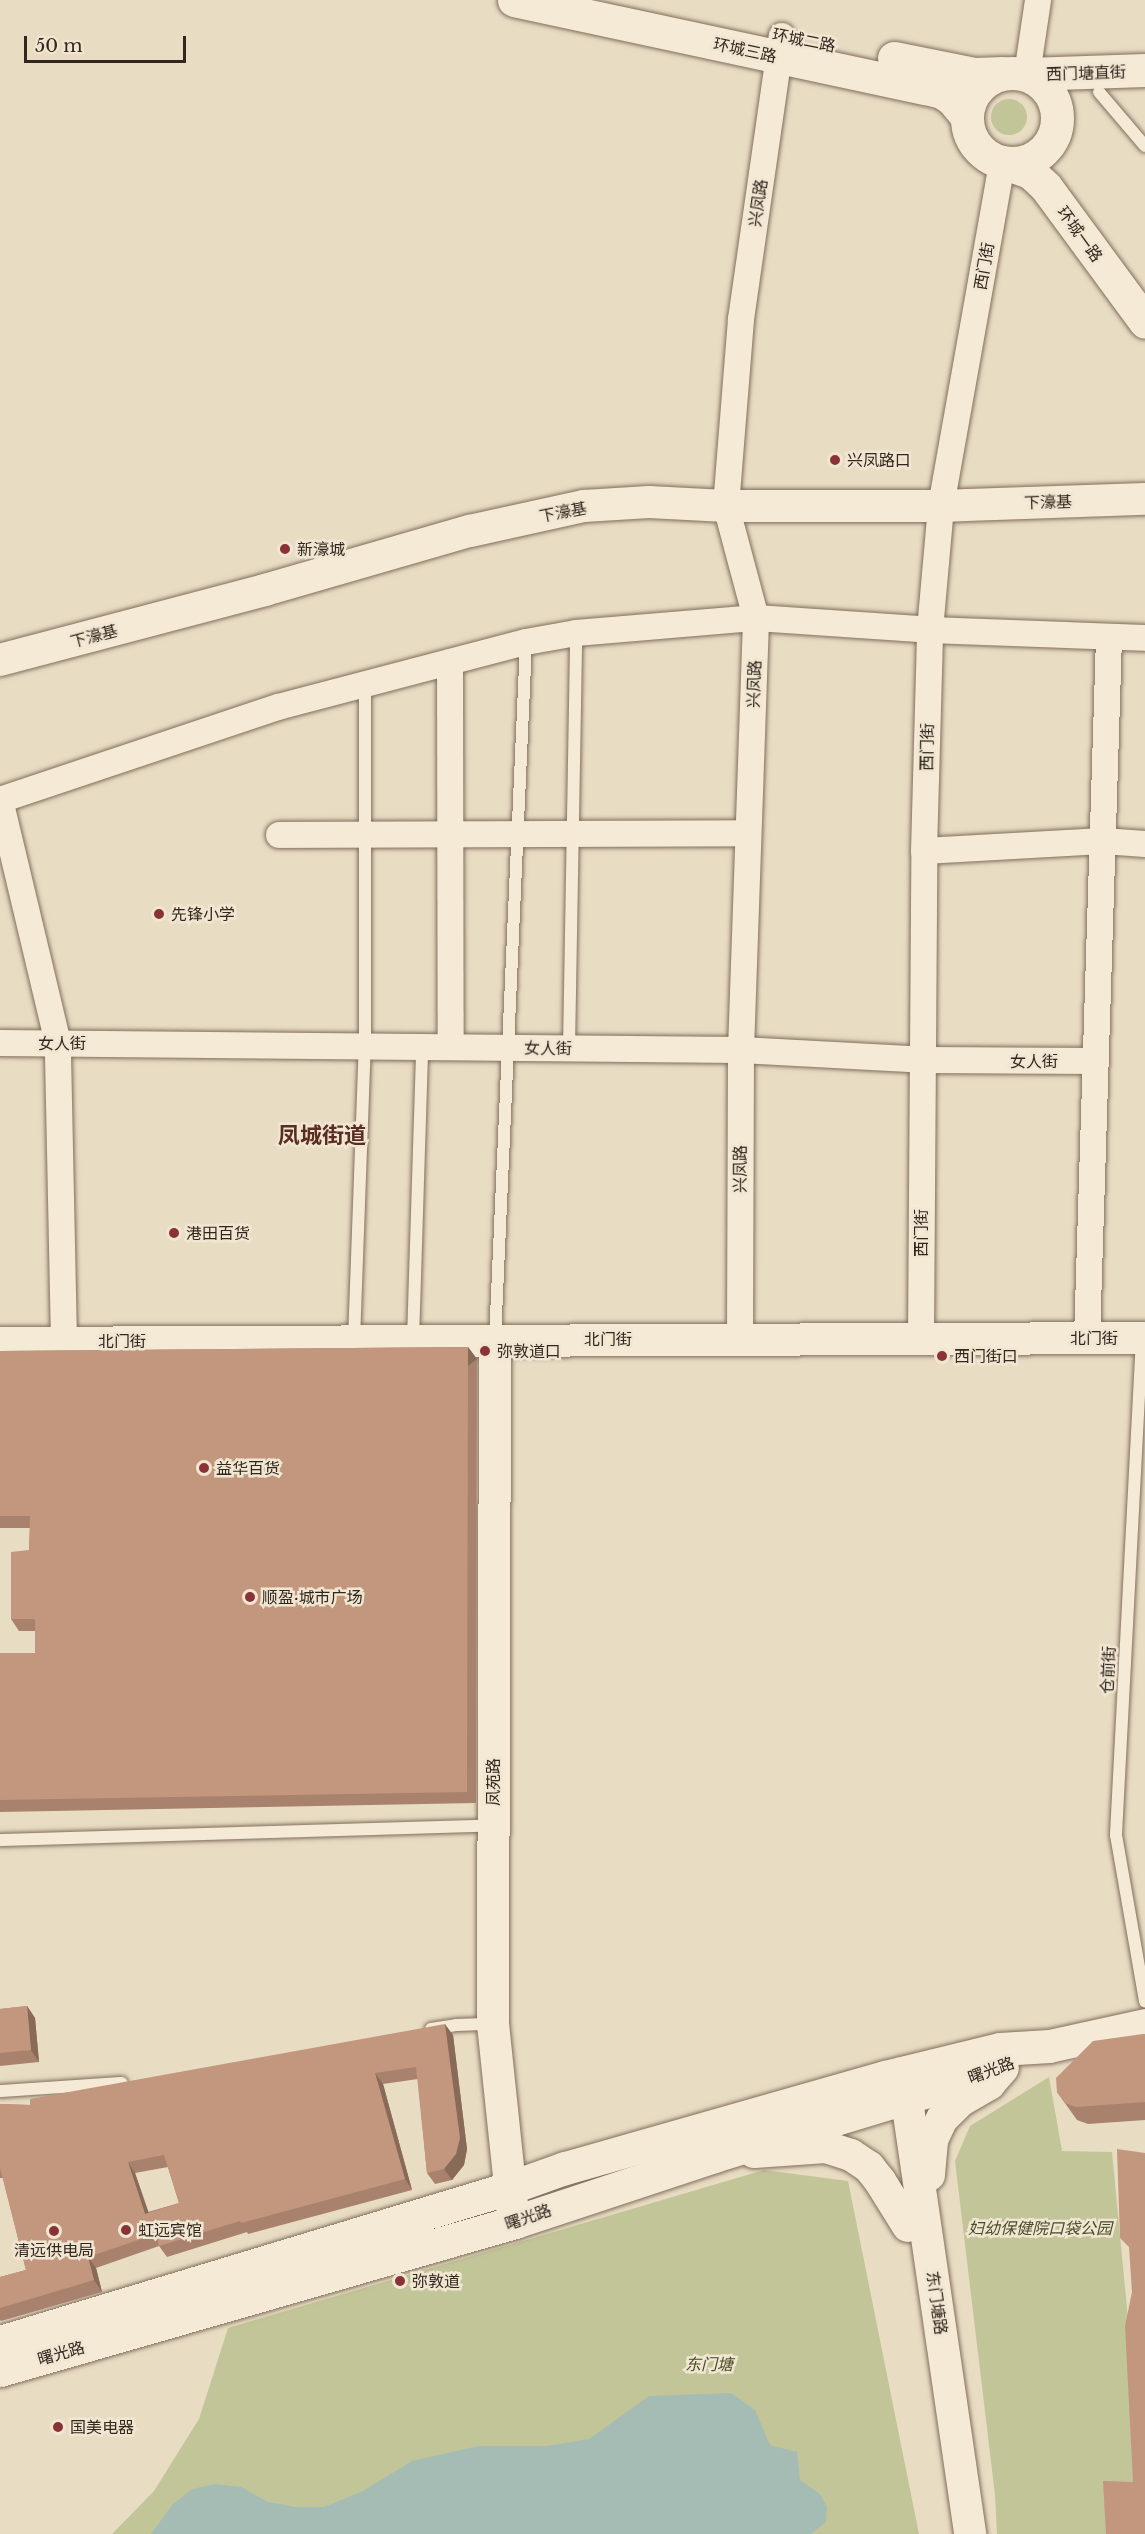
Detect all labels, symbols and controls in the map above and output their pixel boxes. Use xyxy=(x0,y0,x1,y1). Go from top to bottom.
scale bar xyxy=(27,24,189,62)
street label: 环城二路 xyxy=(771,24,837,56)
street label: 环城三路 xyxy=(712,34,778,66)
text: 50 m xyxy=(35,35,83,57)
street label: 西门塘直街 xyxy=(1046,62,1126,84)
street label: 兴凤路 xyxy=(745,178,771,228)
street label: 环城一路 xyxy=(1053,202,1107,266)
street label: 西门街 xyxy=(970,241,998,291)
place label: 兴凤路口 xyxy=(847,450,911,470)
marker: 兴凤路口 xyxy=(828,453,842,467)
street label: 下濠基 xyxy=(1024,492,1072,512)
street label: 下濠基 xyxy=(538,498,588,526)
place label: 新濠城 xyxy=(297,539,345,559)
marker: 新濠城 xyxy=(278,542,292,556)
street label: 下濠基 xyxy=(68,621,120,651)
street label: 兴凤路 xyxy=(744,660,764,708)
street label: 西门街 xyxy=(917,723,937,771)
place label: 先锋小学 xyxy=(171,904,235,924)
marker: 先锋小学 xyxy=(152,907,166,921)
street label: 女人街 xyxy=(38,1033,86,1053)
street label: 女人街 xyxy=(524,1038,572,1058)
street label: 女人街 xyxy=(1010,1051,1058,1071)
district label: 凤城街道 xyxy=(278,1123,366,1149)
street label: 兴凤路 xyxy=(730,1145,750,1193)
street label: 西门街 xyxy=(911,1209,931,1257)
place label: 港田百货 xyxy=(186,1223,250,1243)
marker: 港田百货 xyxy=(167,1226,181,1240)
street label: 北门街 xyxy=(1070,1328,1118,1348)
street label: 北门街 xyxy=(584,1329,632,1349)
street label: 北门街 xyxy=(98,1331,146,1351)
place label: 弥敦道口 xyxy=(497,1341,561,1361)
marker: 弥敦道口 xyxy=(478,1344,492,1358)
place label: 西门街口 xyxy=(954,1346,1018,1366)
marker: 西门街口 xyxy=(935,1349,949,1363)
place label: 益华百货 xyxy=(216,1458,280,1478)
marker: 益华百货 xyxy=(197,1461,211,1475)
place label: 顺盈·城市广场 xyxy=(262,1587,363,1607)
marker: 顺盈·城市广场 xyxy=(243,1590,257,1604)
street label: 仓前街 xyxy=(1097,1646,1119,1694)
street label: 凤苑路 xyxy=(483,1758,503,1806)
street label: 曙光路 xyxy=(965,2053,1017,2087)
street label: 曙光路 xyxy=(502,2200,554,2234)
park label: 妇幼保健院口袋公园 xyxy=(968,2218,1112,2238)
place label: 虹远宾馆 xyxy=(138,2220,202,2240)
marker: 虹远宾馆 xyxy=(119,2223,133,2237)
marker: 清远供电局 xyxy=(47,2224,61,2238)
place label: 清远供电局 xyxy=(14,2240,94,2260)
street label: 东门塘路 xyxy=(923,2270,951,2336)
place label: 弥敦道 xyxy=(412,2271,460,2291)
marker: 弥敦道 xyxy=(393,2274,407,2288)
street label: 曙光路 xyxy=(35,2337,87,2369)
park label: 东门塘 xyxy=(685,2354,733,2374)
place label: 国美电器 xyxy=(70,2417,134,2437)
marker: 国美电器 xyxy=(51,2420,65,2434)

